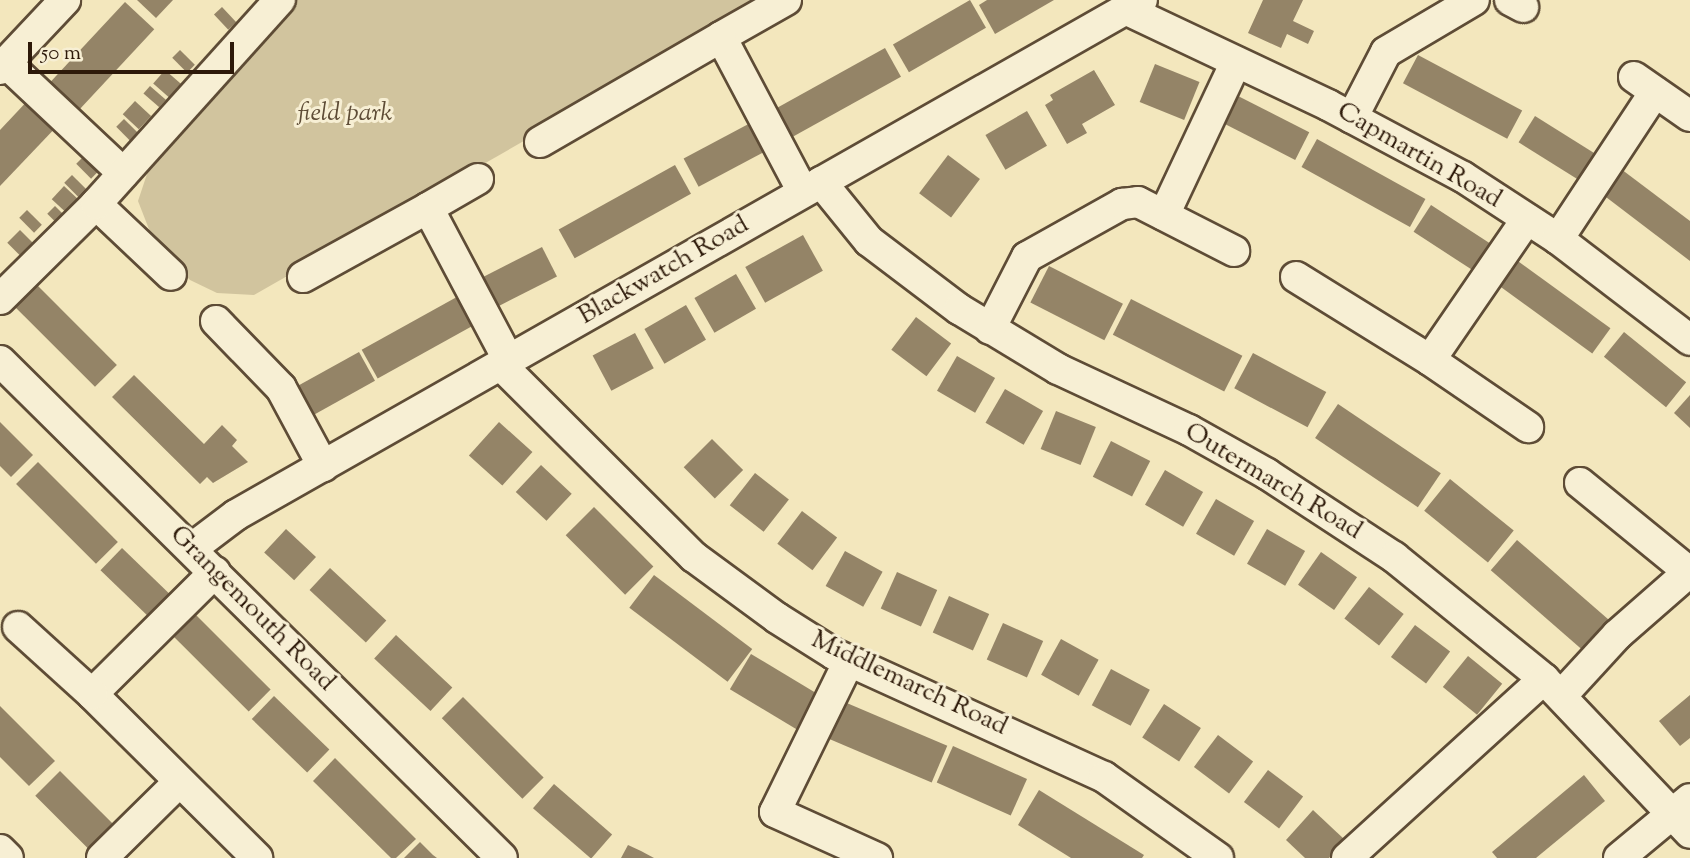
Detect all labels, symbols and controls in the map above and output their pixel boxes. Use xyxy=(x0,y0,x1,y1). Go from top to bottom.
scale bar xyxy=(32,28,238,72)
text: 50 m xyxy=(41,39,81,69)
street label: Capmartin Road xyxy=(1331,96,1507,216)
park label: field park xyxy=(298,98,392,130)
street label: Blackwatch Road xyxy=(573,210,755,332)
street label: Outermarch Road xyxy=(1179,417,1367,547)
street label: Grangemouth Road xyxy=(163,520,341,698)
street label: Middlemarch Road xyxy=(806,625,1012,743)

